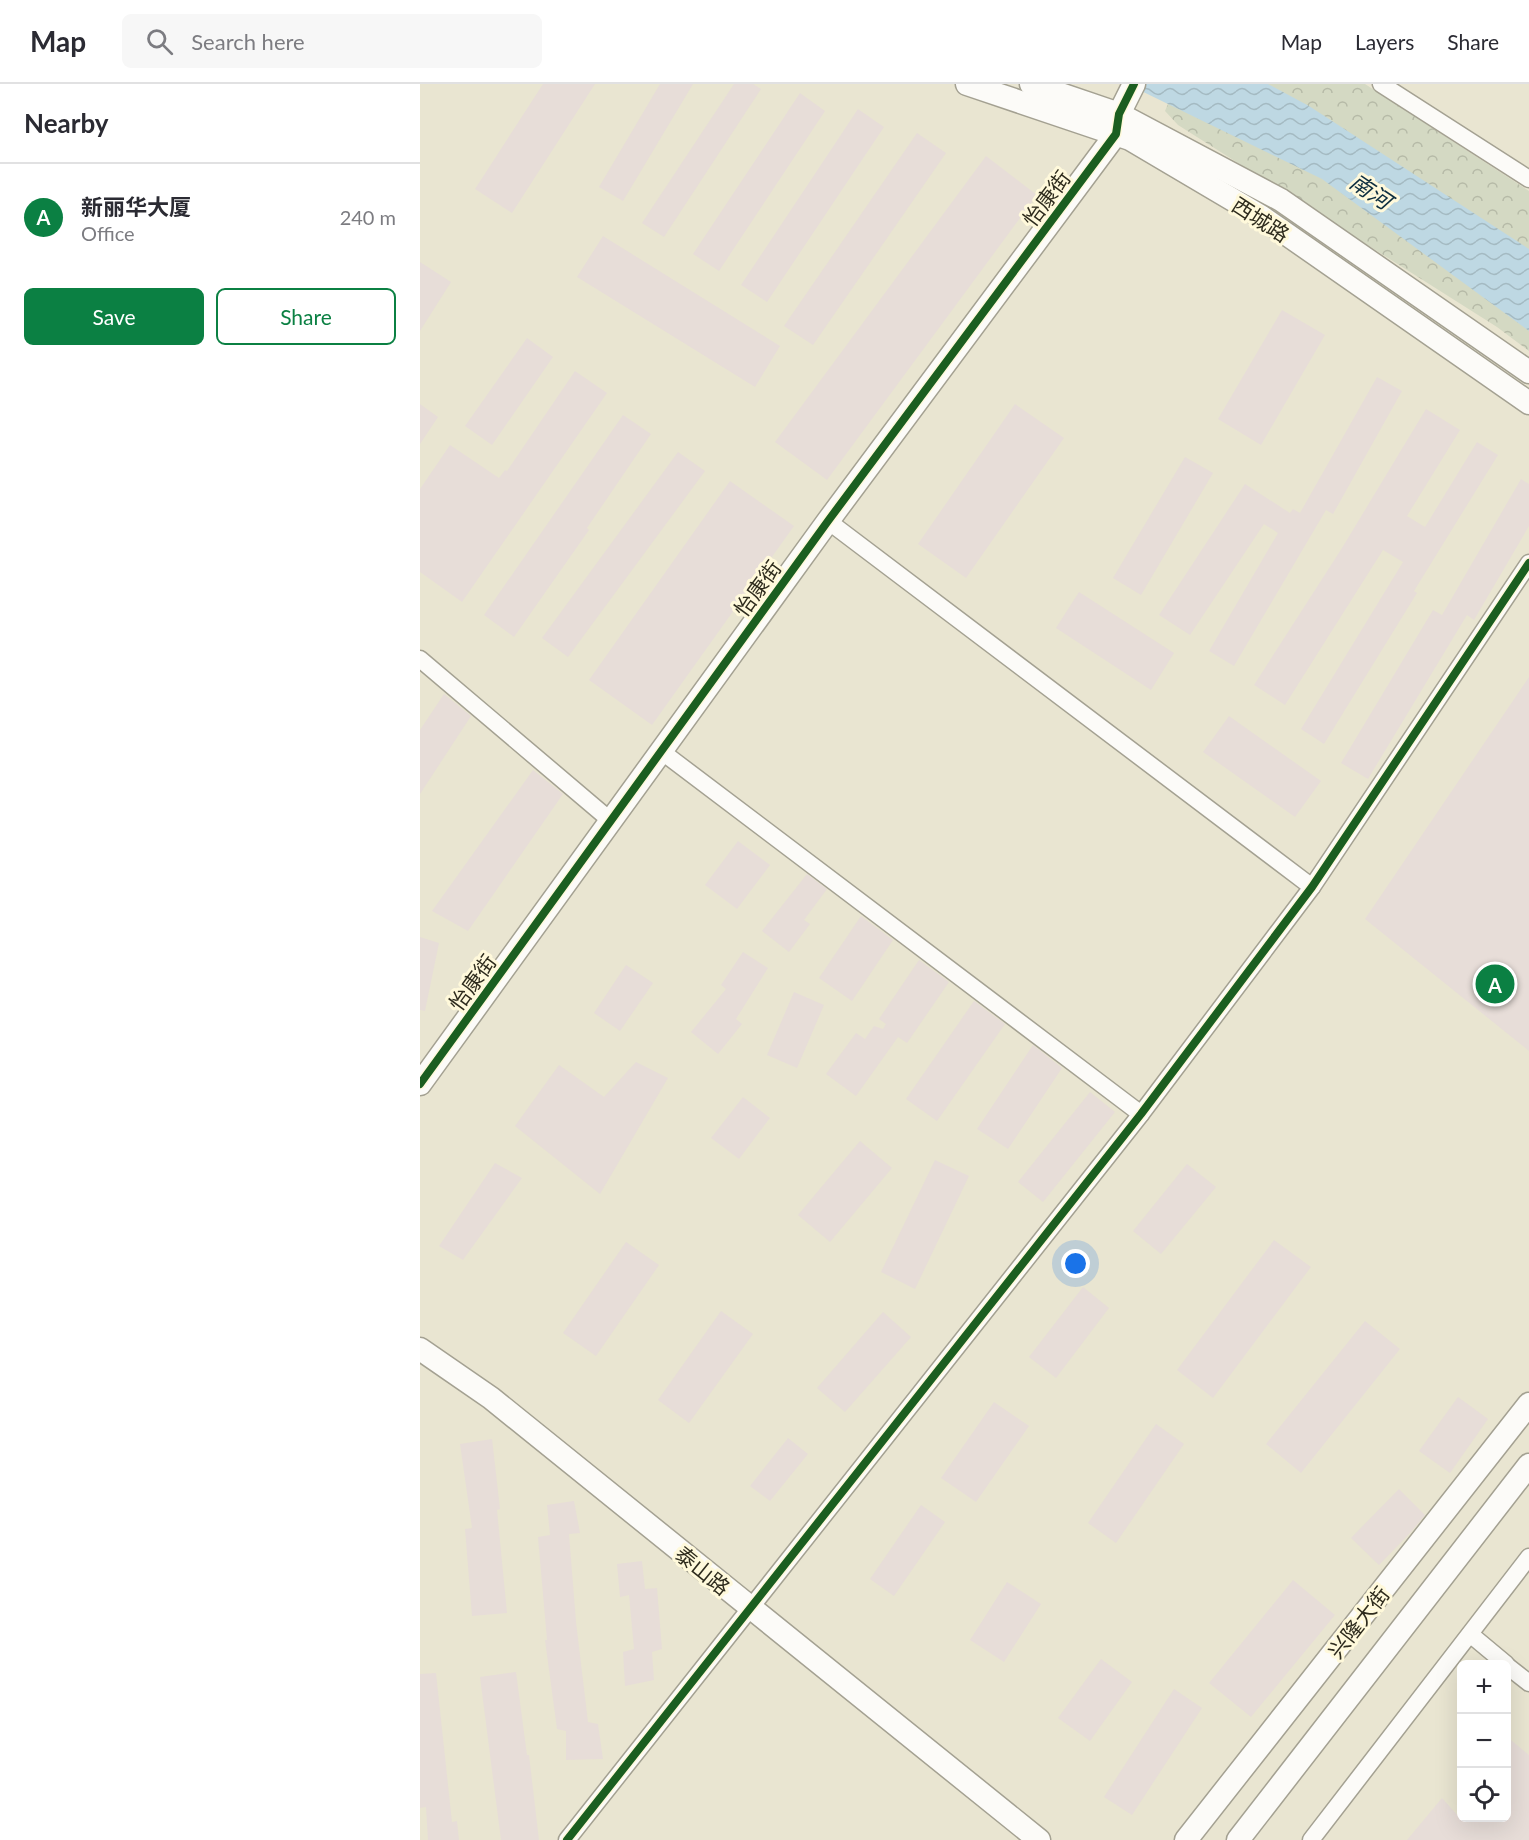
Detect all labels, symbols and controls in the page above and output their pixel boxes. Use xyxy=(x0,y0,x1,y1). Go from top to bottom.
search box xyxy=(122,14,542,68)
text: Map xyxy=(30,24,86,58)
icon: search xyxy=(143,25,176,58)
text: Search here xyxy=(191,28,305,55)
text: Map xyxy=(1281,29,1322,54)
text: Layers xyxy=(1355,29,1414,54)
text: Share xyxy=(1447,29,1499,54)
text: Nearby xyxy=(24,107,109,139)
street label: 怡康街 xyxy=(1017,165,1075,231)
water label: 南河 xyxy=(1345,168,1400,217)
street label: 西城路 xyxy=(1228,191,1294,247)
text: 新丽华大厦 xyxy=(81,193,191,220)
text: A xyxy=(37,205,50,229)
text: 240 m xyxy=(340,205,396,229)
text: Office xyxy=(81,221,135,245)
button: Save xyxy=(24,288,204,345)
button: Share xyxy=(216,288,396,345)
street label: 怡康街 xyxy=(728,555,786,621)
street label: 怡康街 xyxy=(443,949,501,1015)
pin: A xyxy=(1476,962,1514,1006)
your location xyxy=(1061,1249,1090,1278)
street label: 泰山路 xyxy=(671,1540,735,1600)
street label: 兴隆大街 xyxy=(1322,1581,1394,1663)
map controls xyxy=(1457,1660,1511,1822)
button: + xyxy=(1457,1660,1511,1714)
button: − xyxy=(1457,1714,1511,1768)
button: locate xyxy=(1457,1768,1511,1822)

